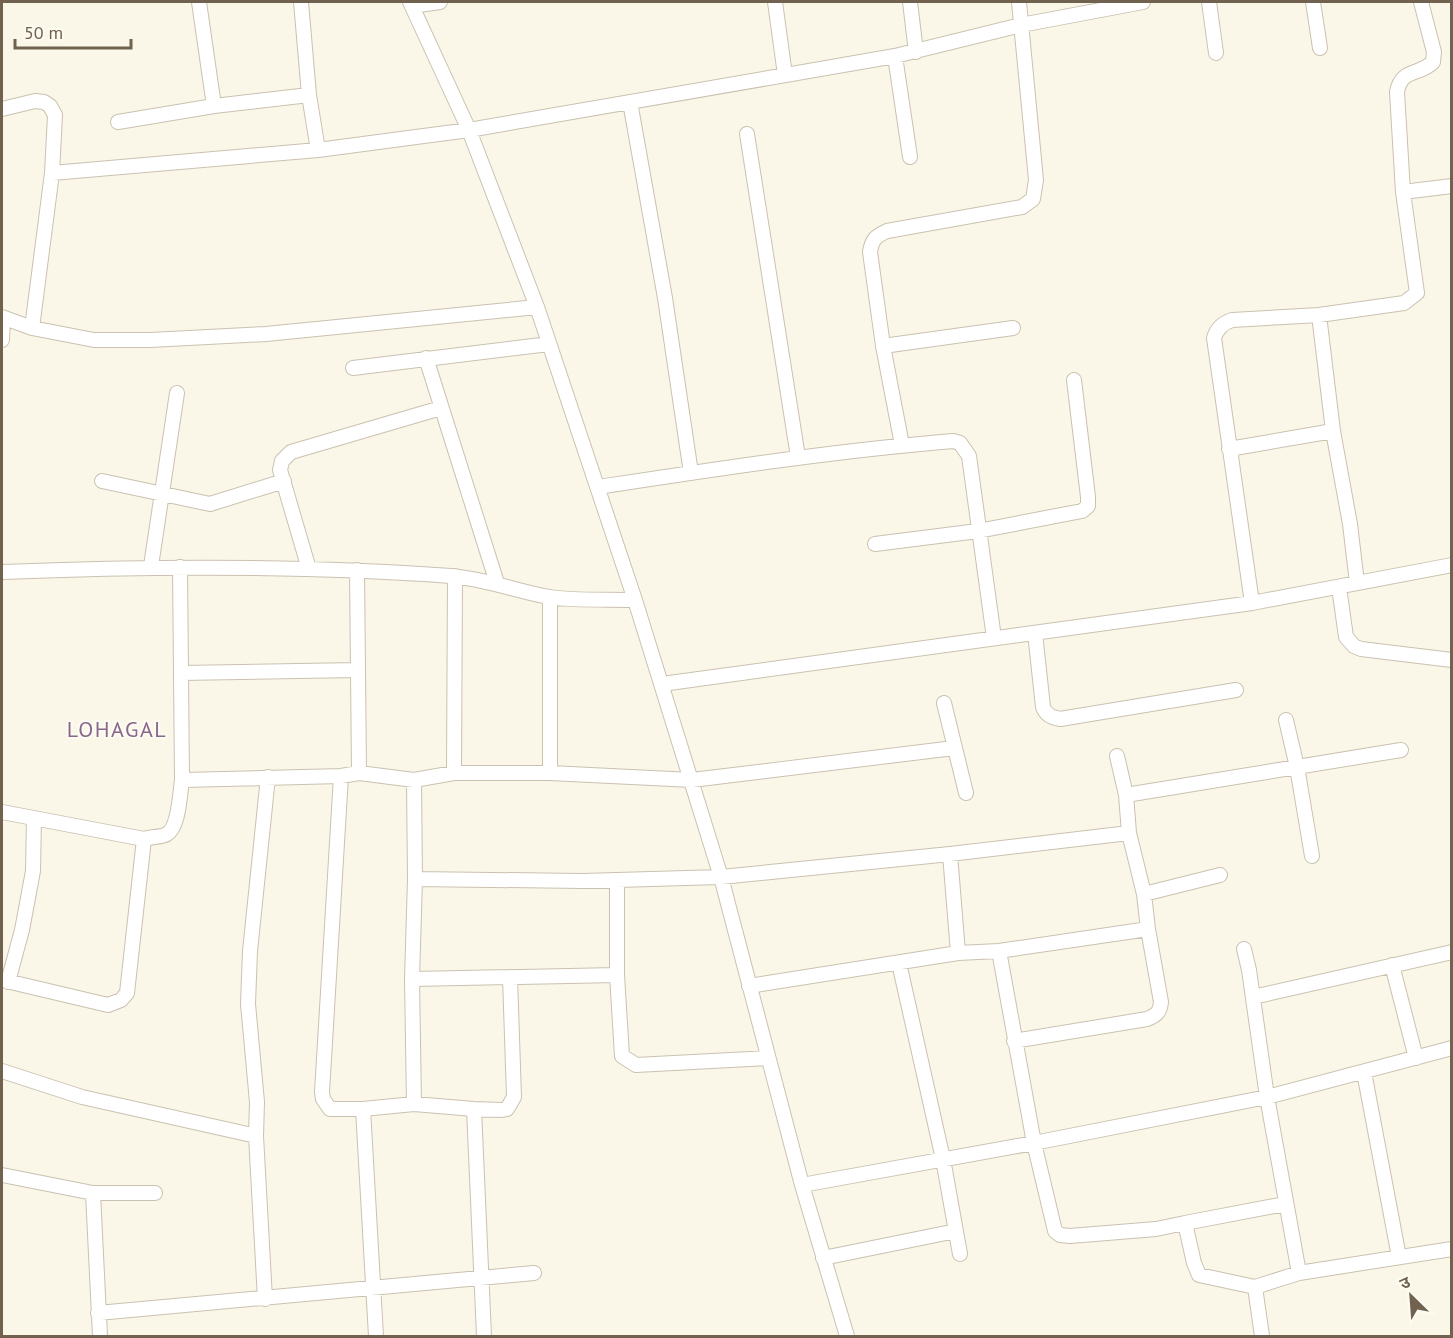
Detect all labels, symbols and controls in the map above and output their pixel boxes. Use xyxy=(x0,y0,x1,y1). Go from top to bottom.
scale bar xyxy=(15,12,130,50)
text: 50 m xyxy=(24,21,63,44)
district label: LOHAGAL xyxy=(67,715,167,743)
north arrow xyxy=(1381,1266,1441,1326)
text: उ xyxy=(1396,1271,1414,1293)

